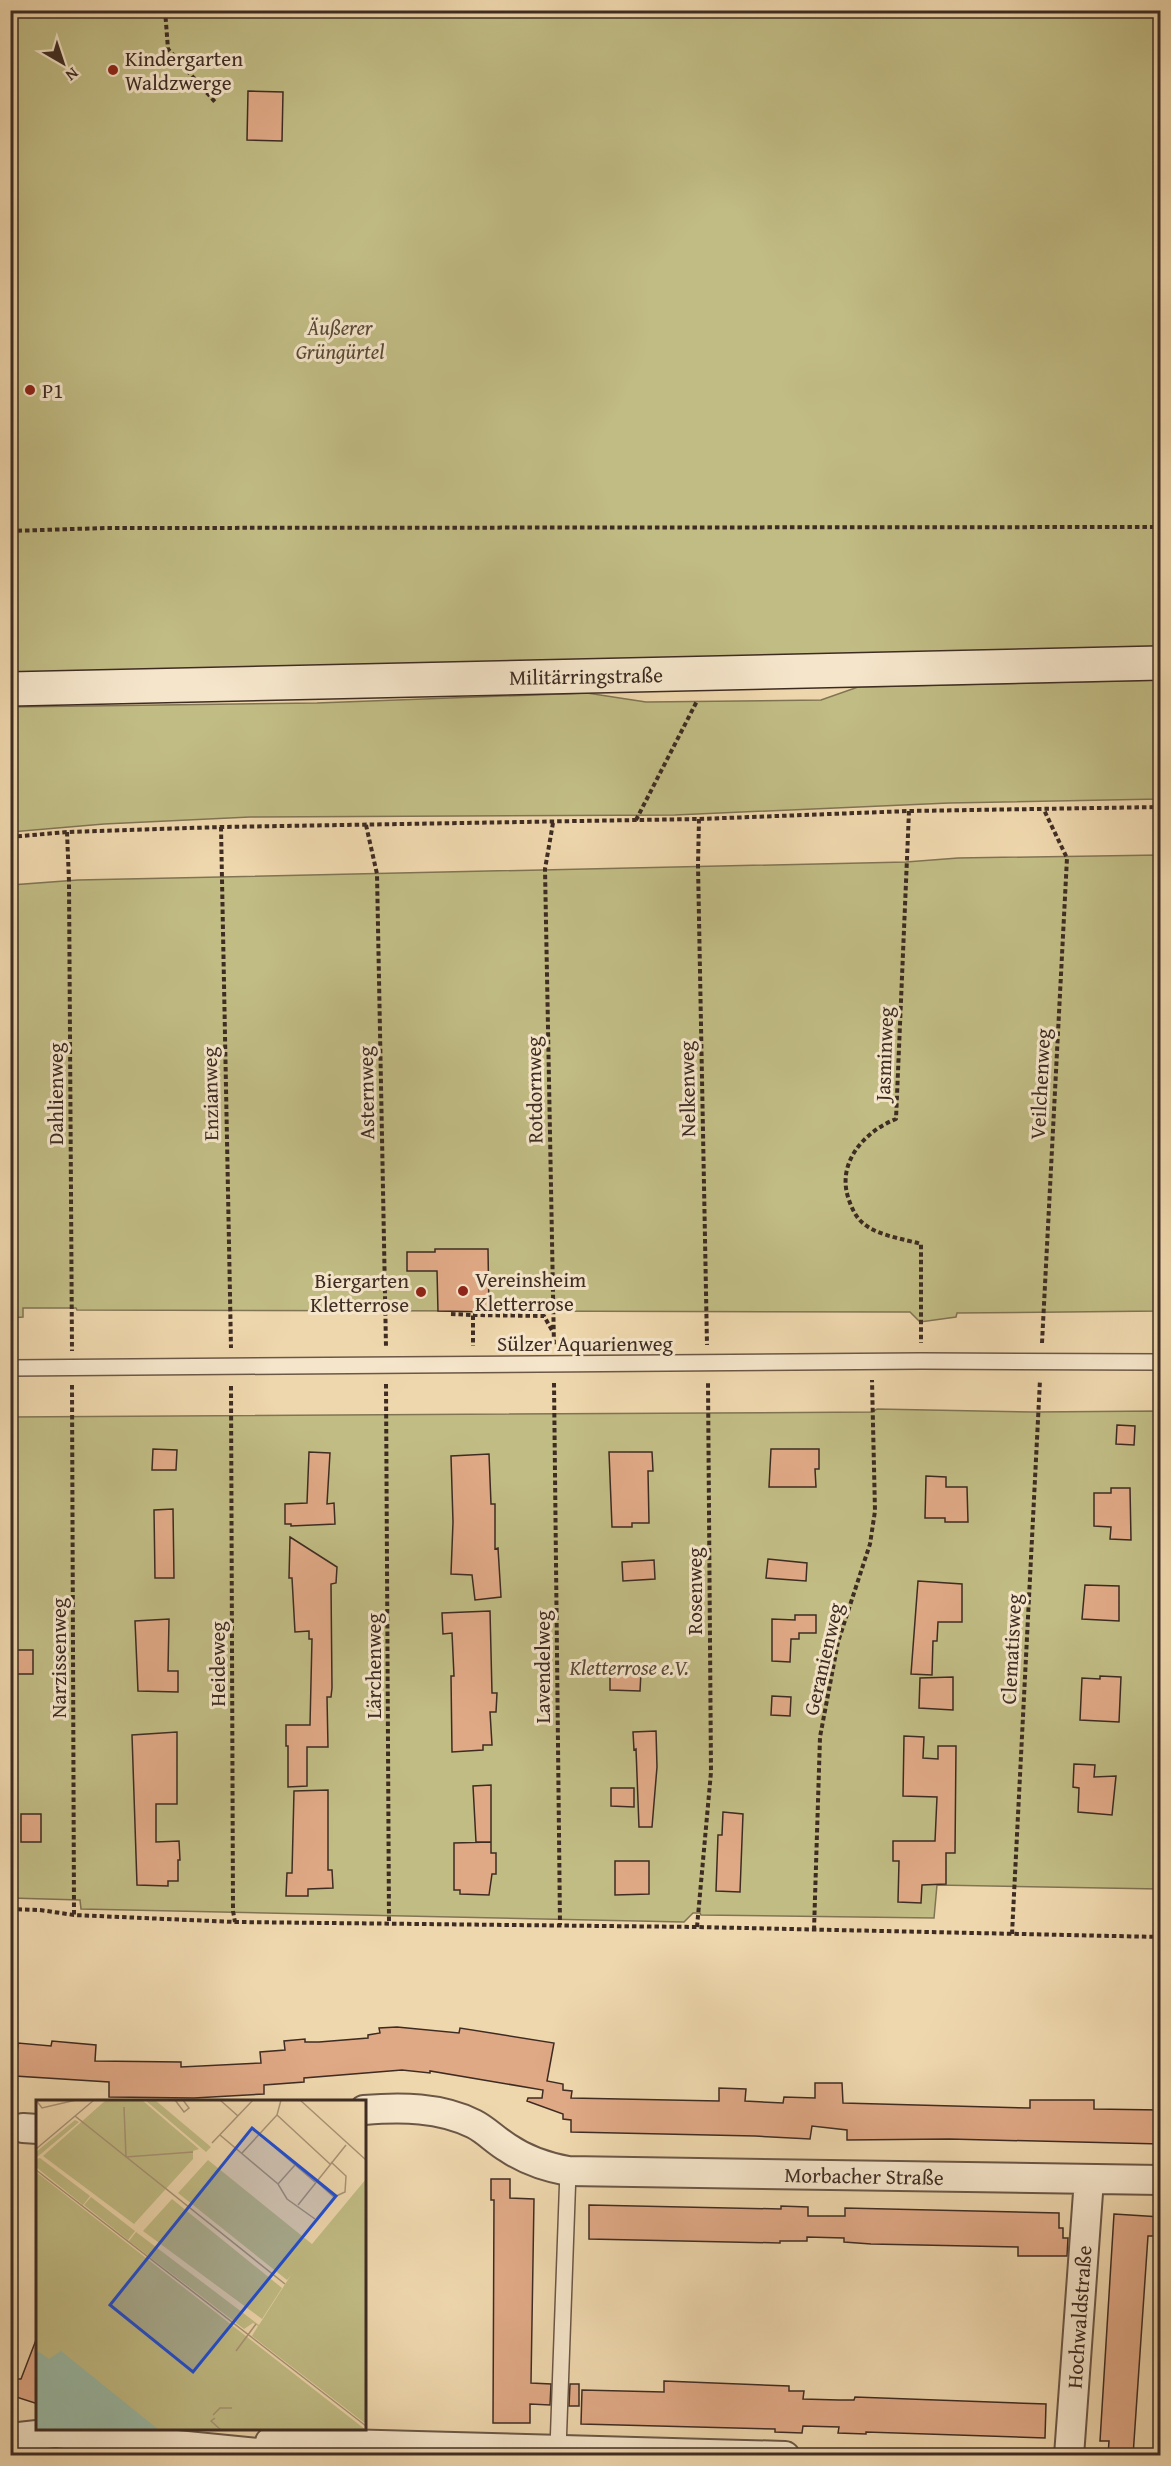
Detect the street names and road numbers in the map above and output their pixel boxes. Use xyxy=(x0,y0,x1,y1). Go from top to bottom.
street label: Militärringstraße xyxy=(509,659,663,693)
street label: Jasminweg xyxy=(867,1006,901,1105)
street label: Veilchenweg xyxy=(1022,1027,1058,1140)
street label: Rotdornweg xyxy=(518,1036,550,1144)
street label: Nelkenweg xyxy=(671,1040,703,1137)
street label: Dahlienweg xyxy=(40,1042,71,1145)
street label: Asternweg xyxy=(350,1045,382,1140)
street label: Enzianweg xyxy=(194,1046,226,1141)
street label: Sülzer Aquarienweg xyxy=(497,1328,673,1359)
street label: Rosenweg xyxy=(679,1547,710,1635)
street label: Clematisweg xyxy=(993,1592,1029,1705)
street label: Narzissenweg xyxy=(43,1597,74,1718)
street label: Geranienweg xyxy=(795,1599,851,1718)
street label: Lavendelweg xyxy=(527,1610,558,1724)
street label: Lärchenweg xyxy=(358,1613,389,1719)
street label: Heideweg xyxy=(202,1621,233,1707)
street label: Morbacher Straße xyxy=(784,2159,944,2193)
street label: Hochwaldstraße xyxy=(1059,2244,1099,2390)

